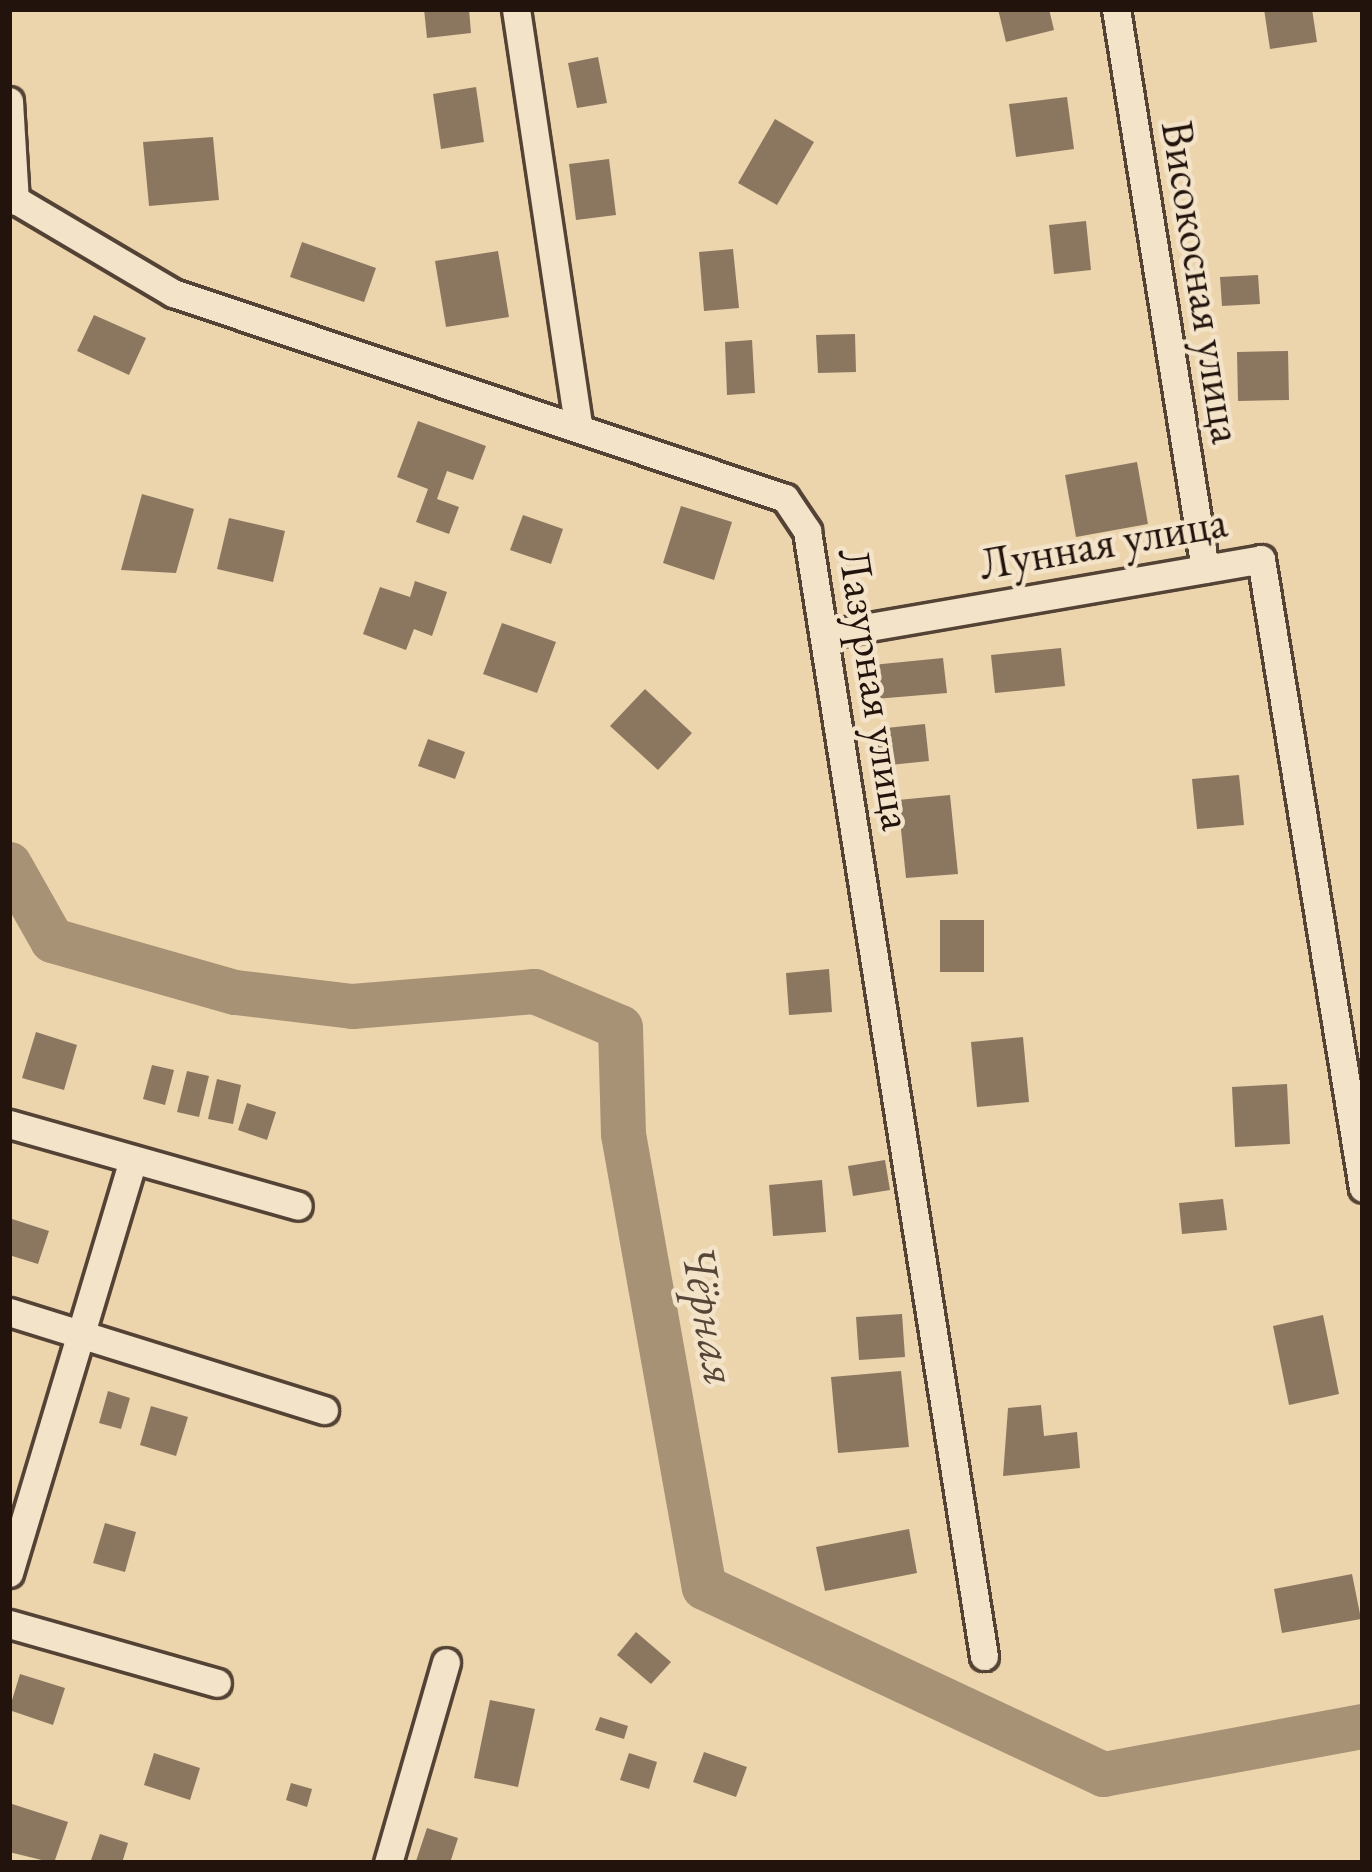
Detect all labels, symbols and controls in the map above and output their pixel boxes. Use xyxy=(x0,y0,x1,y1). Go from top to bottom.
street label: Високосная улица xyxy=(1150,117,1254,447)
street label: Лунная улица xyxy=(975,495,1231,591)
street label: Лазурная улица xyxy=(827,544,925,834)
water label: Чёрная xyxy=(669,1240,751,1390)

